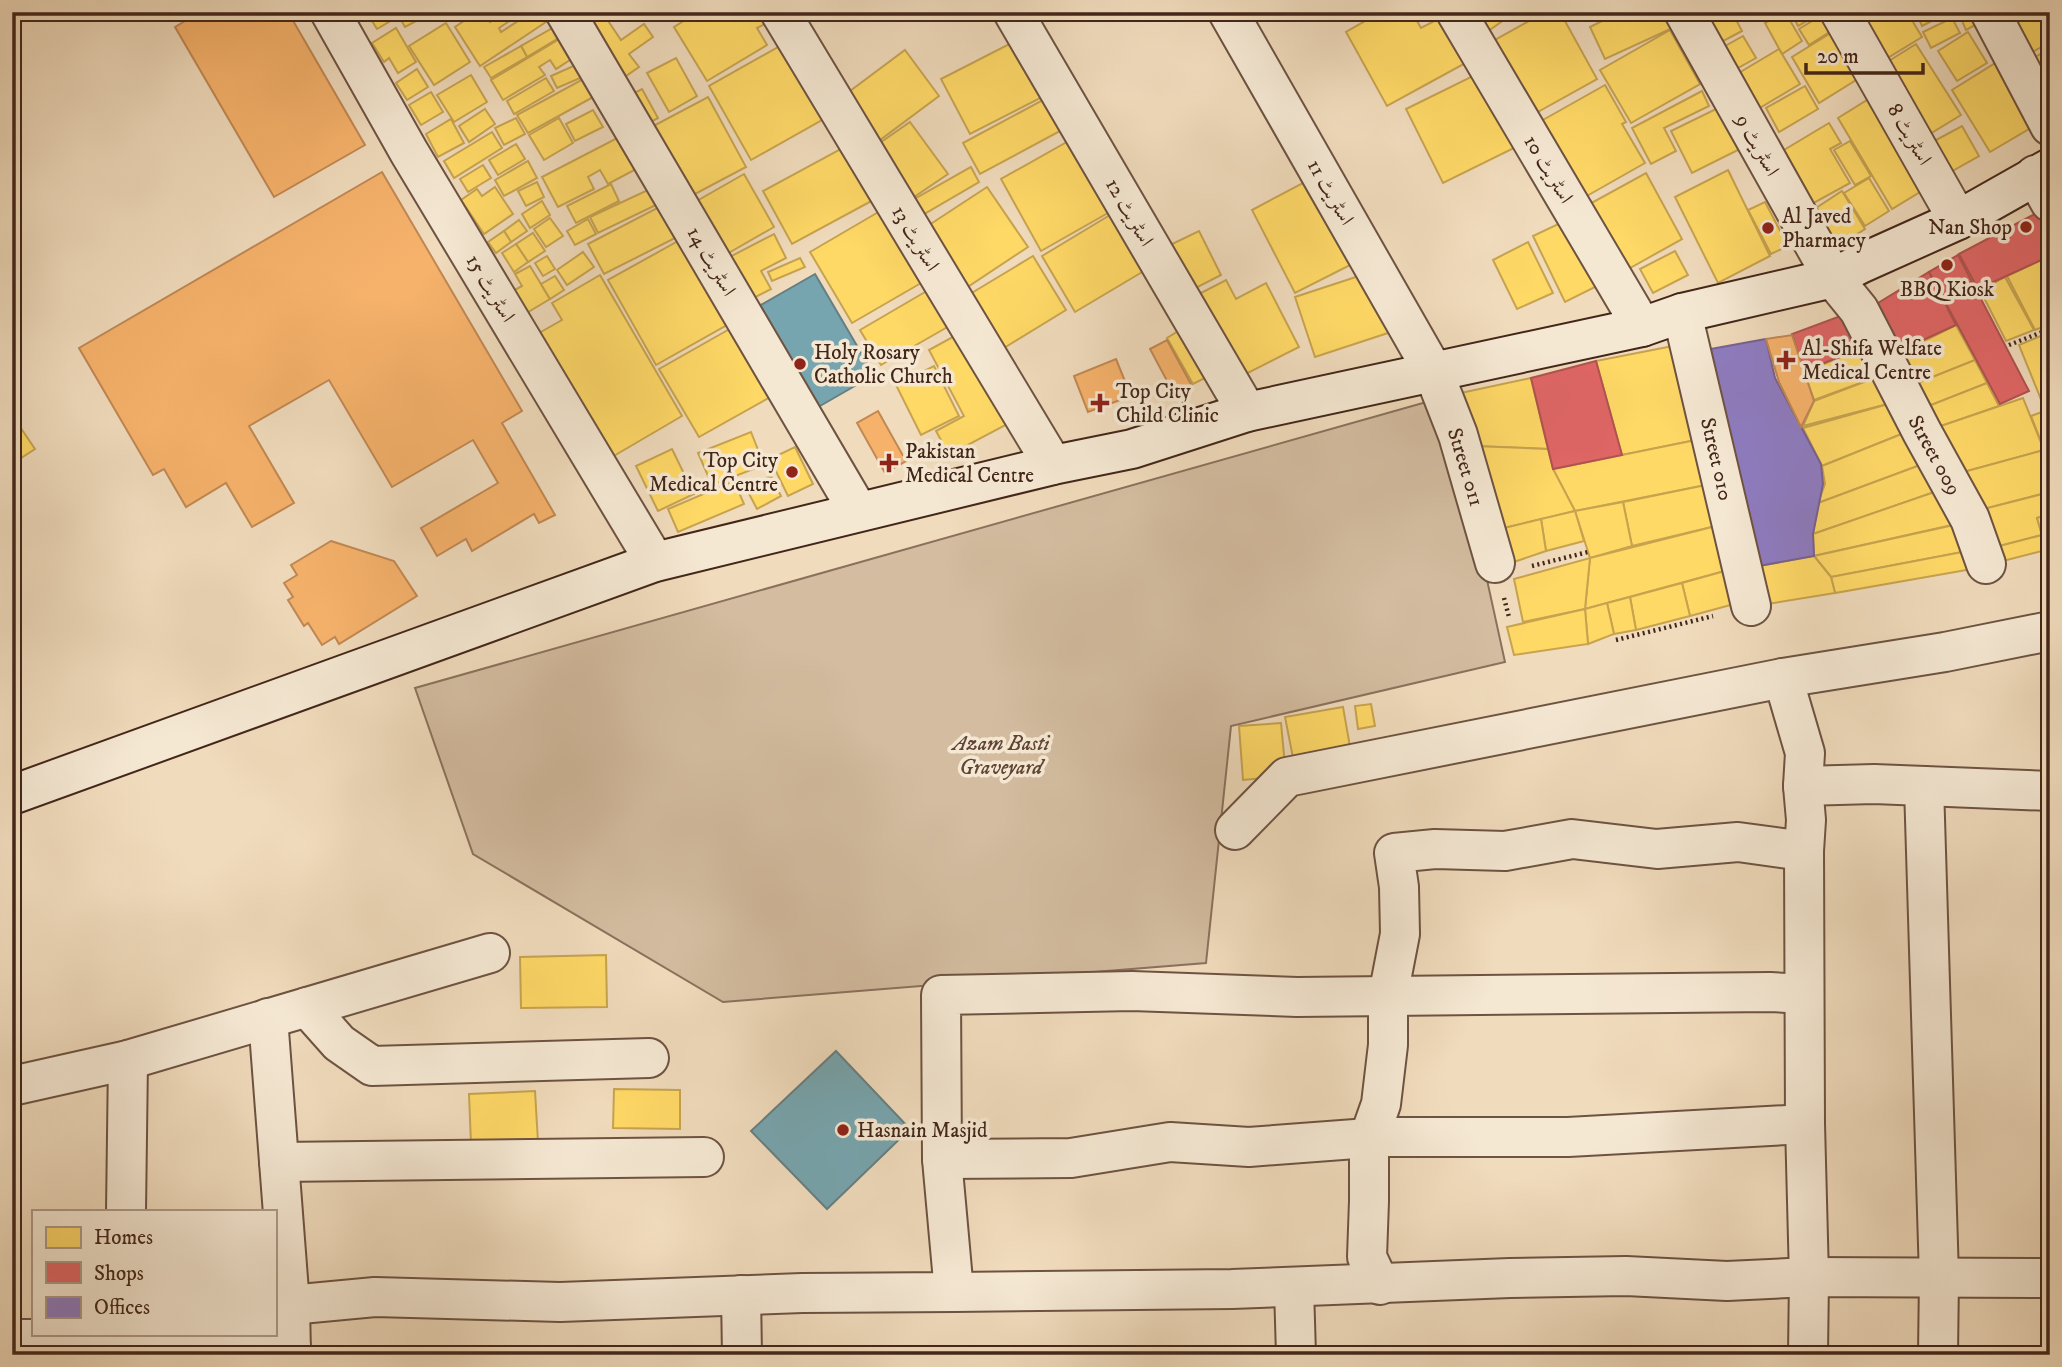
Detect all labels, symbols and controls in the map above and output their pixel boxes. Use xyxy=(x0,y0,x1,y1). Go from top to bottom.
scale bar xyxy=(1806,32,1924,76)
text: 20 m xyxy=(1817,44,1859,70)
street label: اسٹریٹ 8 xyxy=(1881,99,1937,170)
street label: اسٹریٹ 9 xyxy=(1729,109,1785,181)
street label: اسٹریٹ 10 xyxy=(1518,130,1579,209)
street label: اسٹریٹ 11 xyxy=(1301,155,1359,230)
street label: اسٹریٹ 12 xyxy=(1099,174,1159,251)
street label: اسٹریٹ 13 xyxy=(885,201,945,276)
place label: Al Javed Pharmacy xyxy=(1782,204,1867,254)
place label: Nan Shop xyxy=(1928,215,2012,241)
marker: Nan Shop xyxy=(2018,219,2034,235)
marker: Al Javed Pharmacy xyxy=(1760,220,1776,236)
street label: اسٹریٹ 14 xyxy=(681,222,742,301)
street label: اسٹریٹ 15 xyxy=(460,250,521,327)
marker: BBQ Kiosk xyxy=(1939,257,1955,273)
place label: BBQ Kiosk xyxy=(1900,277,1995,303)
place label: Al-Shifa Welfate Medical Centre xyxy=(1802,336,1942,386)
place label: Holy Rosary Catholic Church xyxy=(814,340,953,390)
marker: Al-Shifa Welfate Medical Centre xyxy=(1776,350,1796,370)
marker: Holy Rosary Catholic Church xyxy=(792,356,808,372)
place label: Top City Child Clinic xyxy=(1116,379,1219,429)
marker: Top City Child Clinic xyxy=(1090,393,1110,413)
street label: Street 009 xyxy=(1902,411,1967,500)
street label: Street 010 xyxy=(1694,415,1738,503)
street label: Street 011 xyxy=(1441,425,1489,510)
place label: Pakistan Medical Centre xyxy=(905,439,1034,489)
place label: Top City Medical Centre xyxy=(649,448,779,498)
marker: Pakistan Medical Centre xyxy=(879,453,899,473)
marker: Top City Medical Centre xyxy=(784,464,800,480)
park label: Azam Basti Graveyard xyxy=(951,731,1051,781)
place label: Hasnain Masjid xyxy=(857,1118,988,1144)
marker: Hasnain Masjid xyxy=(835,1122,851,1138)
legend xyxy=(32,1210,276,1336)
text: Homes xyxy=(94,1225,153,1251)
text: Shops xyxy=(94,1261,144,1287)
text: Offices xyxy=(94,1295,150,1321)

